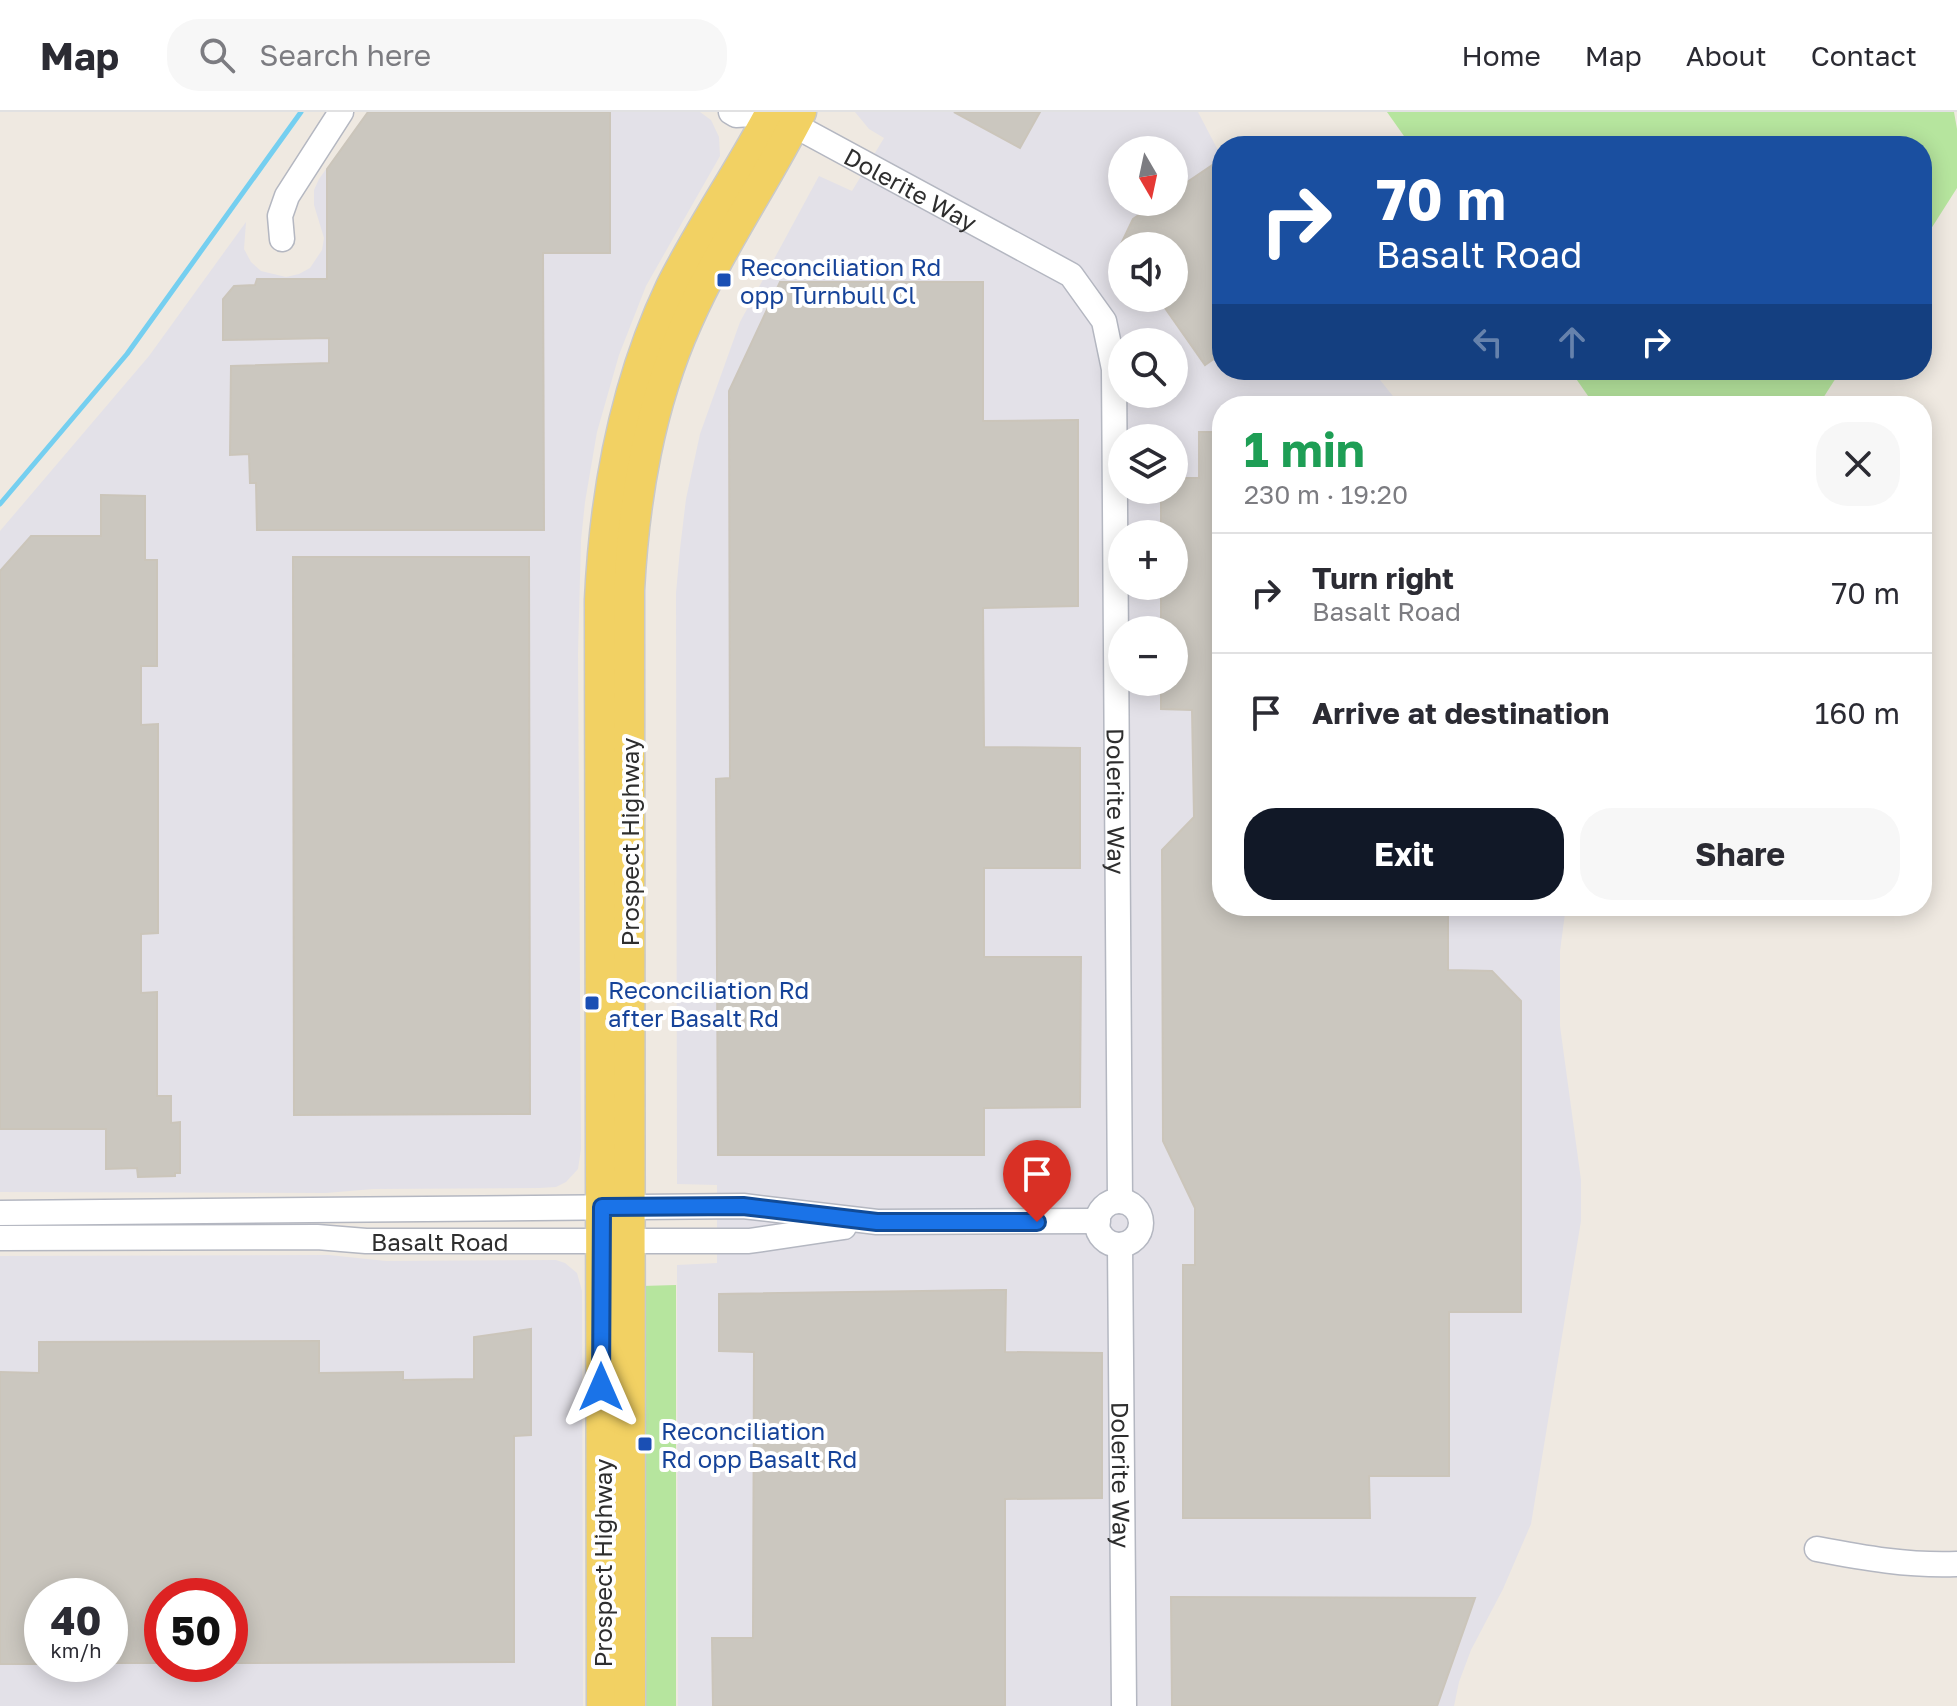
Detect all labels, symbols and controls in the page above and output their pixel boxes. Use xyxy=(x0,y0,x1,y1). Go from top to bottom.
search box xyxy=(167,19,727,91)
text: Map xyxy=(40,33,119,78)
icon: search xyxy=(195,33,239,77)
text: Search here xyxy=(259,37,431,73)
text: Home xyxy=(1462,39,1541,72)
text: Map xyxy=(1585,39,1642,72)
text: About xyxy=(1686,39,1767,72)
text: Contact xyxy=(1811,39,1917,72)
north arrow xyxy=(1108,136,1188,216)
map controls xyxy=(1108,136,1188,696)
street label: Dolerite Way xyxy=(840,141,982,236)
text: 70 m xyxy=(1376,165,1506,232)
icon: right xyxy=(1244,168,1348,272)
button: sound xyxy=(1108,232,1188,312)
text: Basalt Road xyxy=(1376,233,1582,276)
place label: Reconciliation Rd opp Turnbull Cl xyxy=(740,252,941,309)
marker: Reconciliation Rd opp Turnbull Cl xyxy=(715,271,733,289)
icon: left xyxy=(1466,320,1510,364)
icon: ahead xyxy=(1550,320,1594,364)
icon: right xyxy=(1634,320,1678,364)
button: search xyxy=(1108,328,1188,408)
text: 1 min xyxy=(1244,420,1365,478)
button: close xyxy=(1816,422,1900,506)
button: layers xyxy=(1108,424,1188,504)
text: 230 m · 19:20 xyxy=(1244,479,1408,510)
button: + xyxy=(1108,520,1188,600)
text: Turn right xyxy=(1312,560,1454,596)
icon: right xyxy=(1244,571,1288,615)
text: 70 m xyxy=(1831,575,1900,611)
text: Basalt Road xyxy=(1312,596,1461,627)
button: − xyxy=(1108,616,1188,696)
icon: arrive xyxy=(1244,691,1288,735)
text: Arrive at destination xyxy=(1312,695,1609,731)
text: 160 m xyxy=(1815,695,1900,731)
street label: Dolerite Way xyxy=(1102,728,1132,875)
street label: Prospect Highway xyxy=(615,738,644,946)
button: Exit xyxy=(1244,808,1564,900)
button: Share xyxy=(1580,808,1900,900)
place label: Reconciliation Rd after Basalt Rd xyxy=(608,975,809,1032)
marker: Reconciliation Rd after Basalt Rd xyxy=(583,994,601,1012)
pin xyxy=(1003,1140,1071,1222)
icon: arrive xyxy=(1015,1152,1059,1196)
street label: Basalt Road xyxy=(371,1227,509,1256)
position arrow xyxy=(559,1345,643,1429)
street label: Dolerite Way xyxy=(1107,1402,1137,1548)
place label: Reconciliation Rd opp Basalt Rd xyxy=(661,1416,857,1473)
marker: Reconciliation Rd opp Basalt Rd xyxy=(636,1435,654,1453)
street label: Prospect Highway xyxy=(588,1459,617,1667)
speed limit sign: 50 xyxy=(144,1578,248,1682)
text: 40 xyxy=(51,1596,102,1644)
text: km/h xyxy=(51,1638,101,1662)

